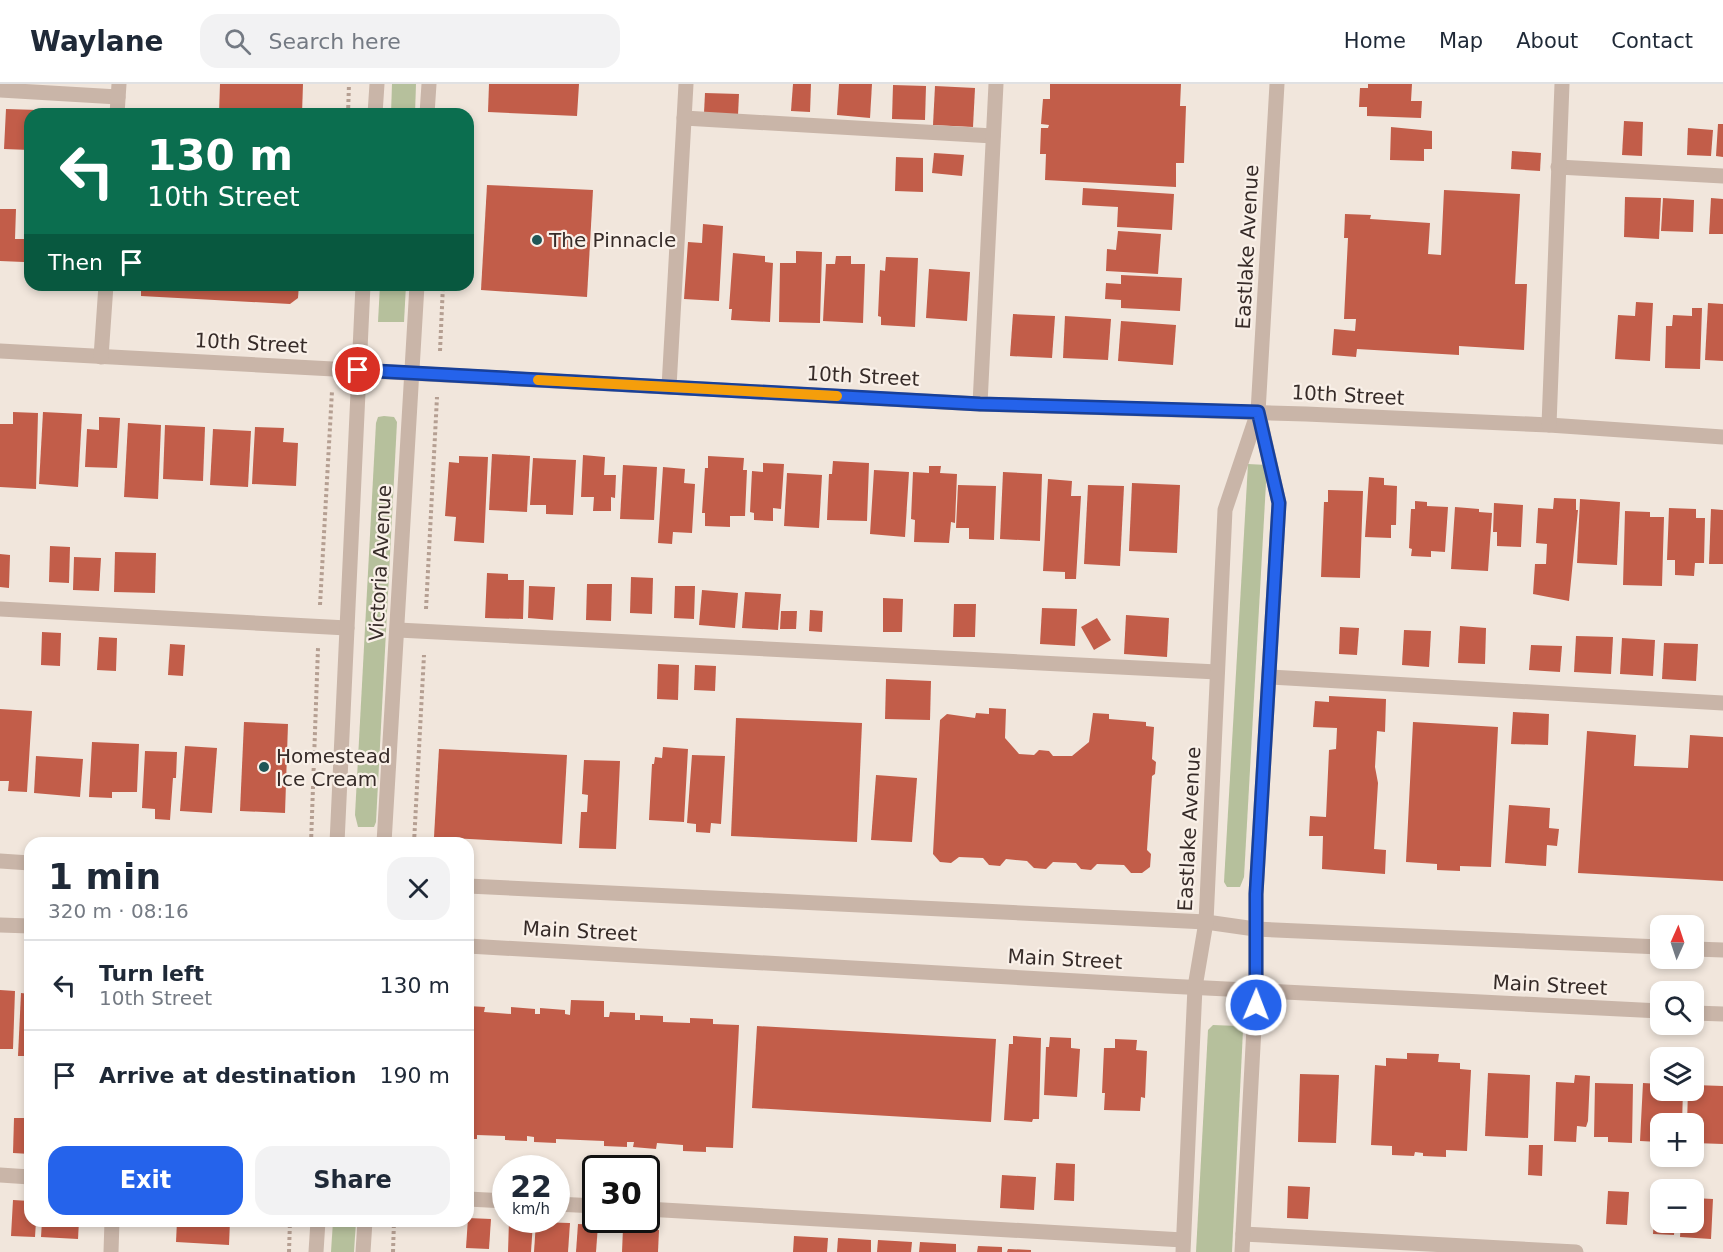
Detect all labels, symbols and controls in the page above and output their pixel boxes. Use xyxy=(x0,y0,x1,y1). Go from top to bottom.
search box xyxy=(200,14,620,68)
text: Waylane xyxy=(30,25,164,58)
icon: search xyxy=(221,25,254,58)
text: Search here xyxy=(269,29,401,54)
text: Home xyxy=(1344,29,1406,53)
text: Map xyxy=(1439,29,1483,53)
text: About xyxy=(1516,29,1578,53)
text: Contact xyxy=(1611,29,1693,53)
text: 130 m xyxy=(147,131,293,180)
icon: left xyxy=(48,132,126,210)
street label: Eastlake Avenue xyxy=(1231,164,1263,330)
text: 10th Street xyxy=(147,181,300,212)
place label: The Pinnacle xyxy=(548,228,676,252)
marker: The Pinnacle xyxy=(530,233,544,247)
icon: arrive xyxy=(115,246,148,279)
text: Then xyxy=(48,250,103,275)
street label: 10th Street xyxy=(194,328,308,358)
pin xyxy=(332,344,383,395)
icon: arrive xyxy=(341,353,374,386)
street label: 10th Street xyxy=(806,361,920,391)
street label: 10th Street xyxy=(1291,380,1405,410)
street label: Victoria Avenue xyxy=(364,484,396,642)
place label: Homestead Ice Cream xyxy=(276,744,391,791)
street label: Eastlake Avenue xyxy=(1173,746,1205,912)
marker: Homestead Ice Cream xyxy=(257,760,271,774)
text: 1 min xyxy=(48,856,161,897)
button: close xyxy=(387,857,450,920)
text: 320 m · 08:16 xyxy=(48,899,189,923)
north arrow xyxy=(1650,915,1704,969)
map controls xyxy=(1650,915,1704,1233)
street label: Main Street xyxy=(522,916,638,946)
street label: Main Street xyxy=(1007,944,1123,974)
text: Turn left xyxy=(99,961,204,986)
icon: left xyxy=(48,969,81,1002)
street label: Main Street xyxy=(1492,970,1608,1000)
text: 130 m xyxy=(380,973,450,998)
position arrow xyxy=(1224,973,1288,1037)
button: search xyxy=(1650,981,1704,1035)
text: 10th Street xyxy=(99,986,212,1010)
button: layers xyxy=(1650,1047,1704,1101)
icon: arrive xyxy=(48,1059,81,1092)
text: Arrive at destination xyxy=(99,1063,356,1088)
text: 190 m xyxy=(380,1063,450,1088)
button: + xyxy=(1650,1113,1704,1167)
button: Exit xyxy=(48,1146,243,1215)
button: Share xyxy=(255,1146,450,1215)
speed limit sign: 30 xyxy=(582,1155,660,1233)
text: 22 xyxy=(510,1169,552,1204)
button: − xyxy=(1650,1179,1704,1233)
text: km/h xyxy=(512,1200,550,1218)

